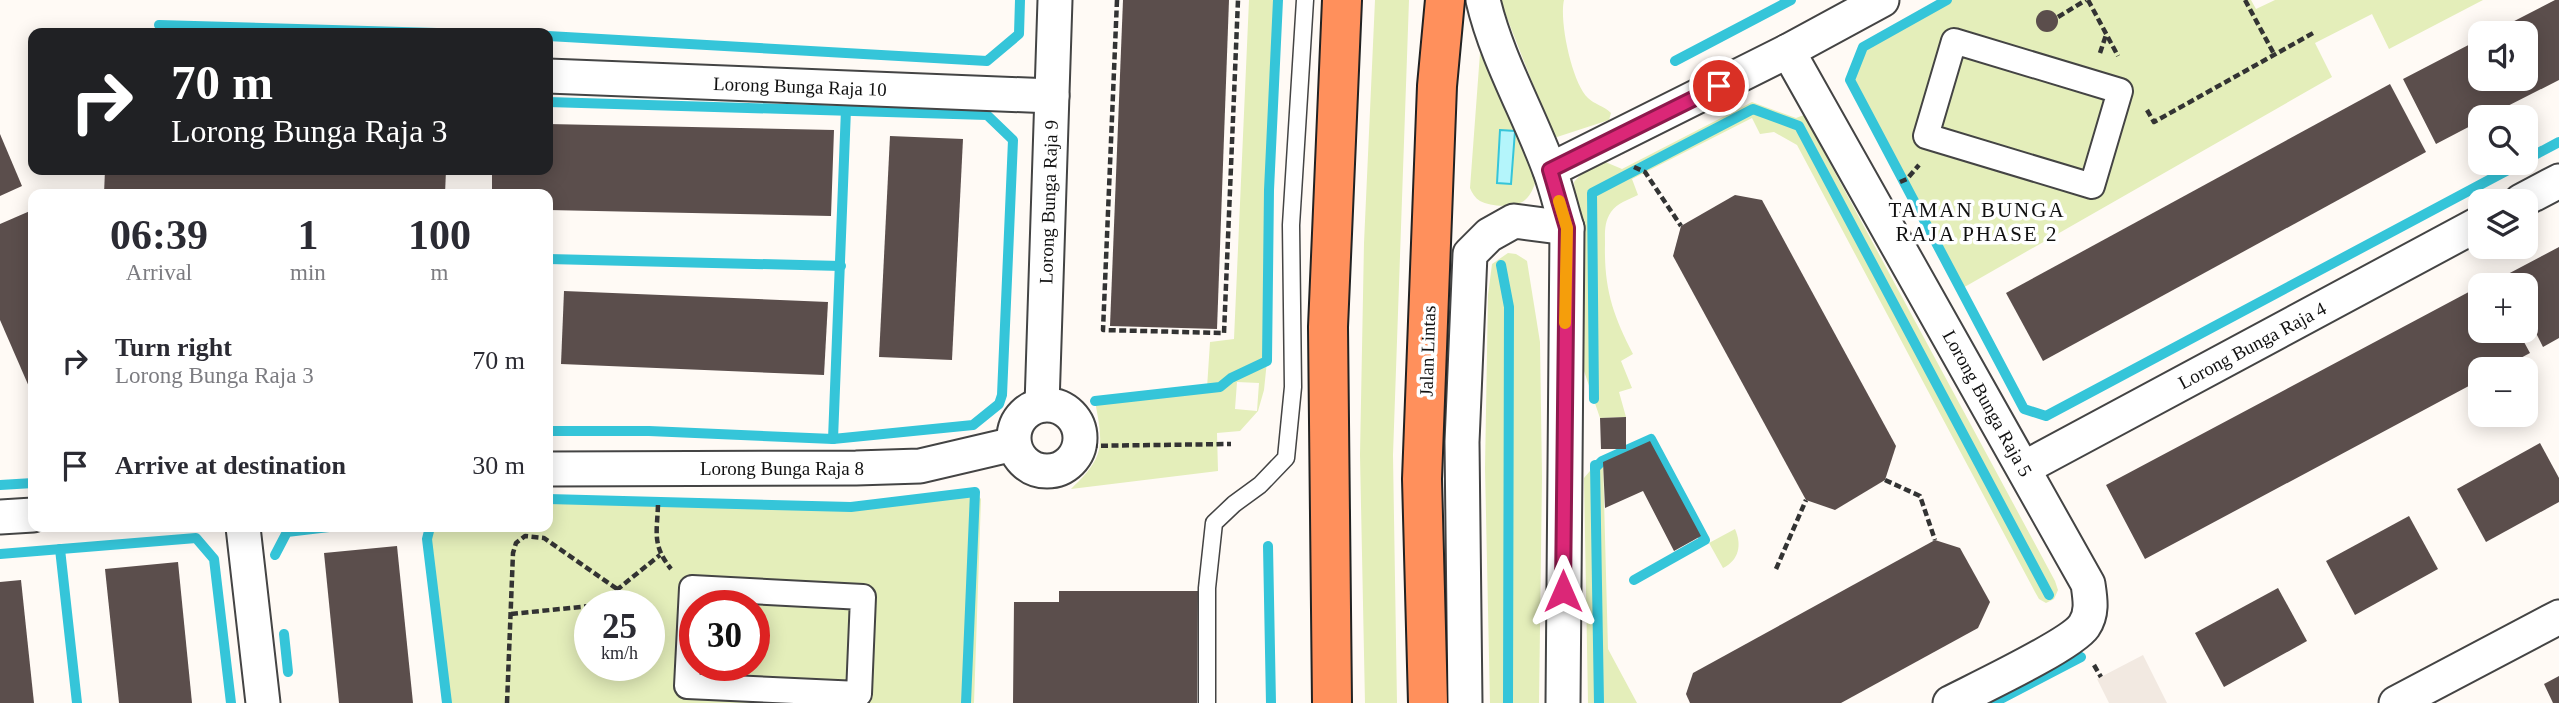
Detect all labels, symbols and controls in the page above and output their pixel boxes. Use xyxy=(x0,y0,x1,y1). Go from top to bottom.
map controls xyxy=(2468,21,2538,427)
button: sound xyxy=(2468,21,2538,91)
text: 70 m xyxy=(171,55,273,110)
icon: right xyxy=(56,56,147,147)
pin xyxy=(1689,56,1749,116)
icon: arrive xyxy=(1700,67,1738,105)
street label: Lorong Bunga Raja 10 xyxy=(713,73,887,100)
button: search xyxy=(2468,105,2538,175)
text: Lorong Bunga Raja 3 xyxy=(171,113,447,149)
street label: Lorong Bunga Raja 9 xyxy=(1035,120,1062,284)
button: layers xyxy=(2468,189,2538,259)
district label: TAMAN BUNGA RAJA PHASE 2 xyxy=(1888,198,2066,246)
text: 06:39 xyxy=(110,212,208,258)
text: 1 xyxy=(297,212,318,258)
text: 100 xyxy=(408,212,471,258)
text: Arrival xyxy=(126,260,192,285)
text: min xyxy=(290,260,326,285)
text: m xyxy=(430,260,448,285)
button: + xyxy=(2468,273,2538,343)
street label: Lorong Bunga Raja 4 xyxy=(2175,297,2330,393)
street label: Jalan Lintas xyxy=(1415,305,1440,397)
street label: Lorong Bunga Raja 5 xyxy=(1939,326,2037,480)
text: Turn right xyxy=(115,333,232,362)
icon: right xyxy=(56,342,94,380)
text: 70 m xyxy=(472,346,525,375)
button: − xyxy=(2468,357,2538,427)
text: Lorong Bunga Raja 3 xyxy=(115,363,314,388)
icon: arrive xyxy=(56,447,94,485)
text: Arrive at destination xyxy=(115,451,346,480)
text: 30 m xyxy=(472,451,525,480)
street label: Lorong Bunga Raja 8 xyxy=(700,458,864,479)
position arrow xyxy=(1526,554,1600,628)
speed limit sign: 30 xyxy=(679,590,770,681)
text: 25 xyxy=(602,607,637,646)
text: km/h xyxy=(601,643,638,663)

